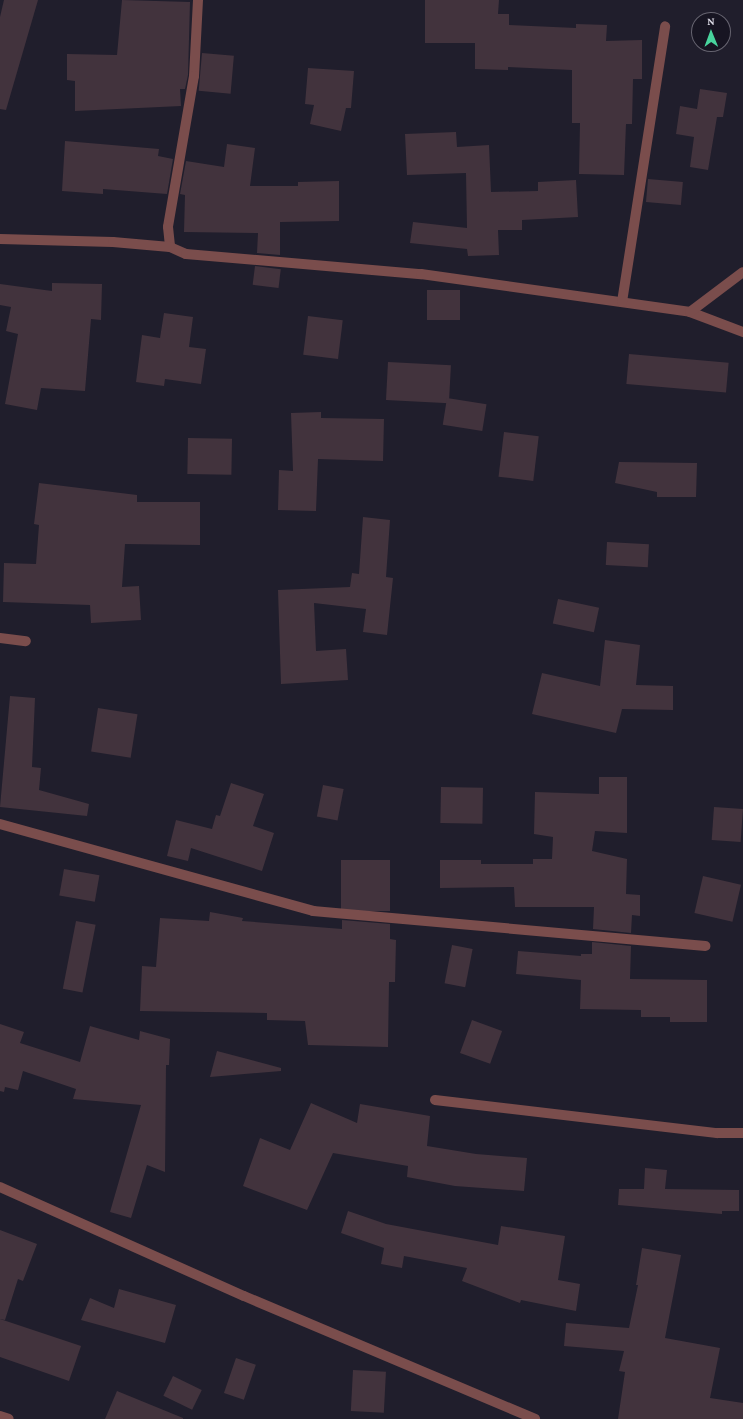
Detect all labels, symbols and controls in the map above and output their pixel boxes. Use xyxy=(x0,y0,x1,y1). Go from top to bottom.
north arrow xyxy=(691,12,731,52)
text: N xyxy=(707,15,715,27)

